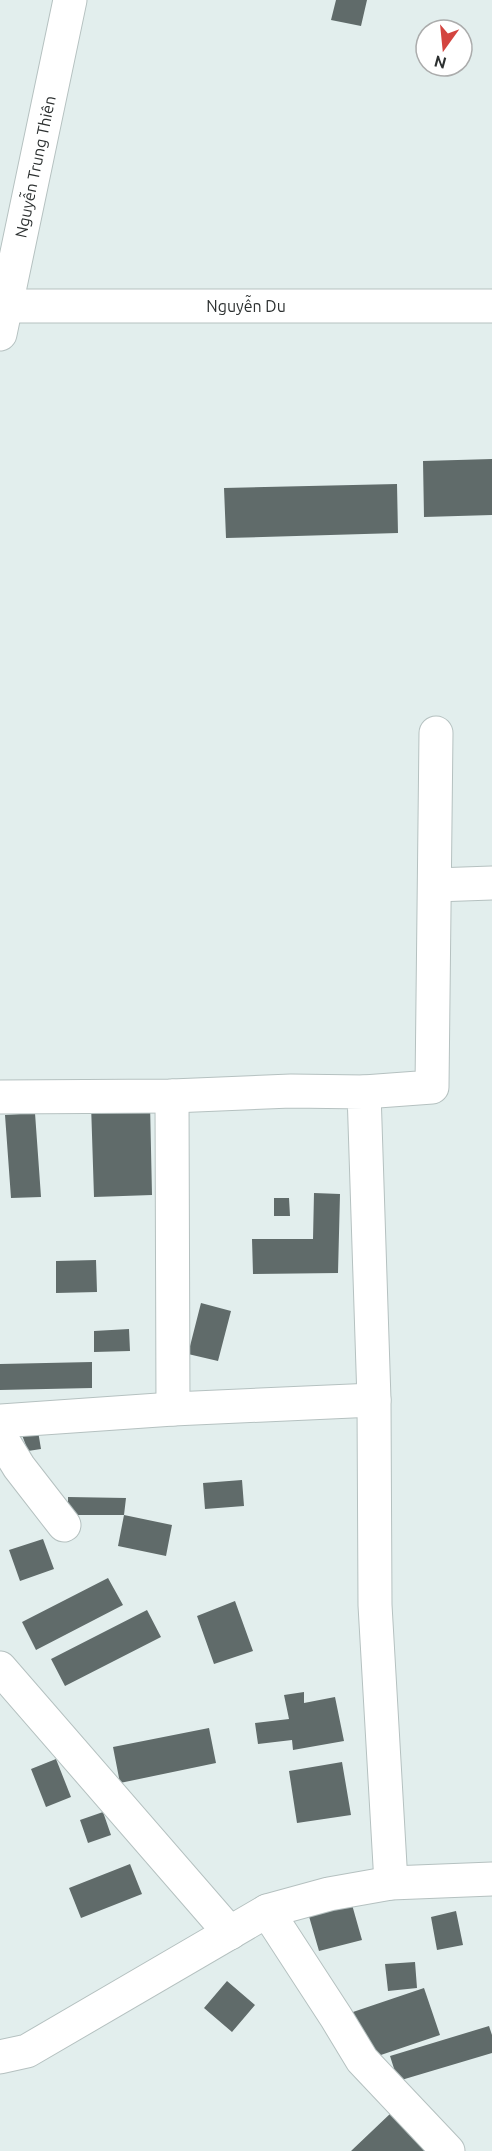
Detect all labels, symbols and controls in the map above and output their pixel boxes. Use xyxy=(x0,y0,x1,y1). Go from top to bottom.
north arrow xyxy=(414,18,474,78)
text: N xyxy=(432,52,448,73)
street label: Nguyễn Trung Thiên xyxy=(11,94,59,239)
street label: Nguyễn Du xyxy=(206,294,286,315)

